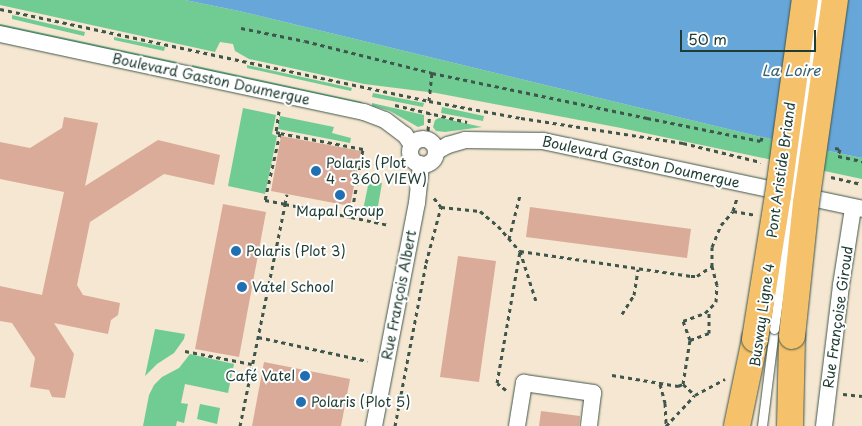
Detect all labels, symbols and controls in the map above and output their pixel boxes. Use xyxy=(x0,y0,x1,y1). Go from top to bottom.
scale bar xyxy=(682,20,818,52)
text: 50 m xyxy=(688,27,727,50)
street label: Boulevard Gaston Doumergue xyxy=(110,50,312,108)
water label: La Loire xyxy=(762,61,820,79)
street label: Pont Aristide Briand xyxy=(763,101,799,239)
street label: Boulevard Gaston Doumergue xyxy=(540,133,742,191)
place label: Polaris (Plot 4 - 360 VIEW) xyxy=(326,155,428,188)
marker: Polaris (Plot 4 - 360 VIEW) xyxy=(310,165,322,177)
marker: Mapal Group xyxy=(334,189,346,201)
place label: Mapal Group xyxy=(296,203,384,219)
street label: Rue François Albert xyxy=(378,228,420,362)
place label: Polaris (Plot 3) xyxy=(246,243,346,259)
street label: Rue Françoise Giroud xyxy=(820,244,856,390)
marker: Polaris (Plot 3) xyxy=(230,245,242,257)
street label: Busway Ligne 4 xyxy=(746,261,778,369)
place label: Vatel School xyxy=(252,279,335,295)
marker: Vatel School xyxy=(236,281,248,293)
place label: Café Vatel xyxy=(225,368,295,384)
marker: Café Vatel xyxy=(299,370,311,382)
place label: Polaris (Plot 5) xyxy=(311,394,411,410)
marker: Polaris (Plot 5) xyxy=(295,396,307,408)

